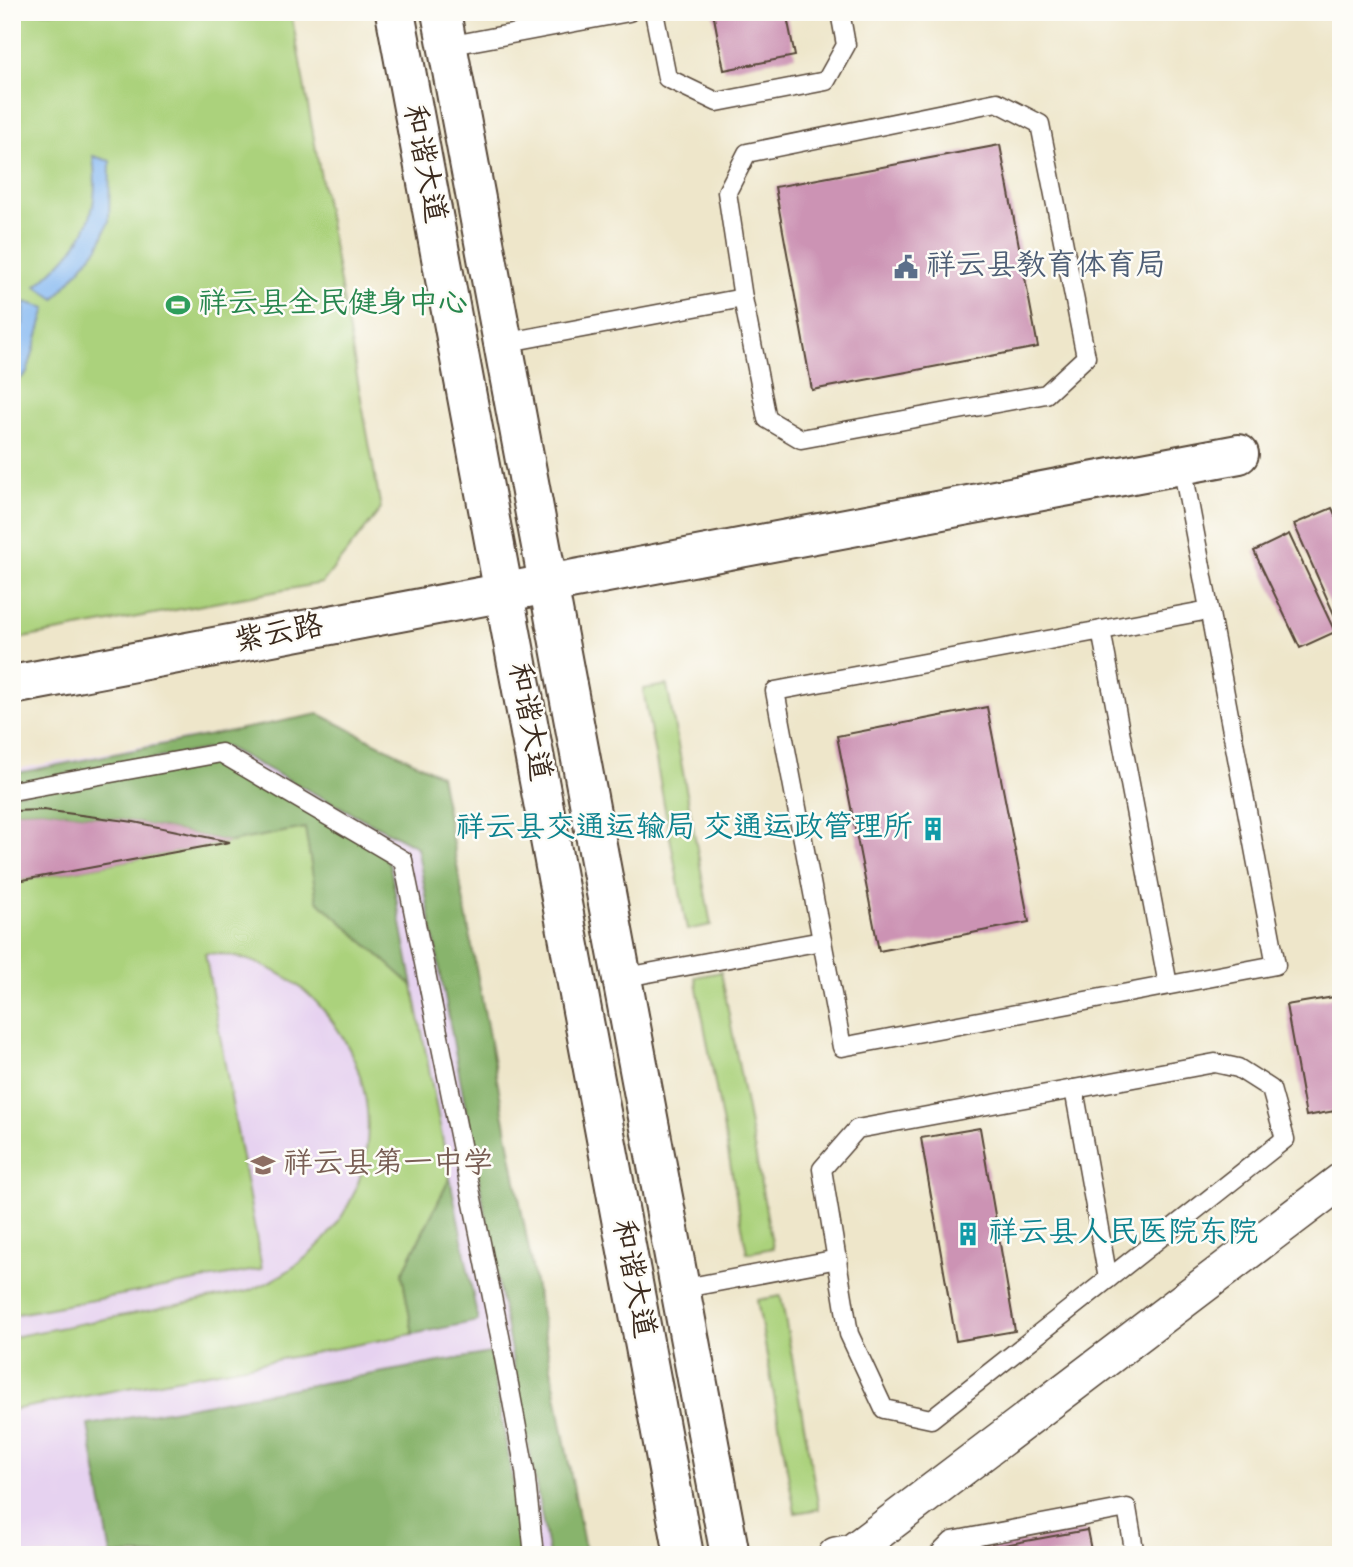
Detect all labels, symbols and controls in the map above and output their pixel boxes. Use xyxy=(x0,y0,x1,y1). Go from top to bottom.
street label: 和谐大道 xyxy=(390,101,456,227)
place label: 祥云县教育体育局 xyxy=(926,245,1166,289)
public building icon: 祥云县教育体育局 xyxy=(892,253,920,281)
place label: 祥云县全民健身中心 xyxy=(198,283,468,327)
sports icon: 祥云县全民健身中心 xyxy=(164,291,192,319)
street label: 紫云路 xyxy=(231,605,327,665)
street label: 和谐大道 xyxy=(495,659,561,785)
place label: 祥云县交通运输局 交通运政管理所 xyxy=(456,807,913,851)
building icon: 祥云县交通运输局 交通运政管理所 xyxy=(919,815,947,843)
place label: 祥云县第一中学 xyxy=(283,1143,493,1187)
school or university icon: 祥云县第一中学 xyxy=(249,1151,277,1179)
place label: 祥云县人民医院东院 xyxy=(988,1212,1258,1256)
street label: 和谐大道 xyxy=(599,1216,665,1342)
building icon: 祥云县人民医院东院 xyxy=(954,1220,982,1248)

